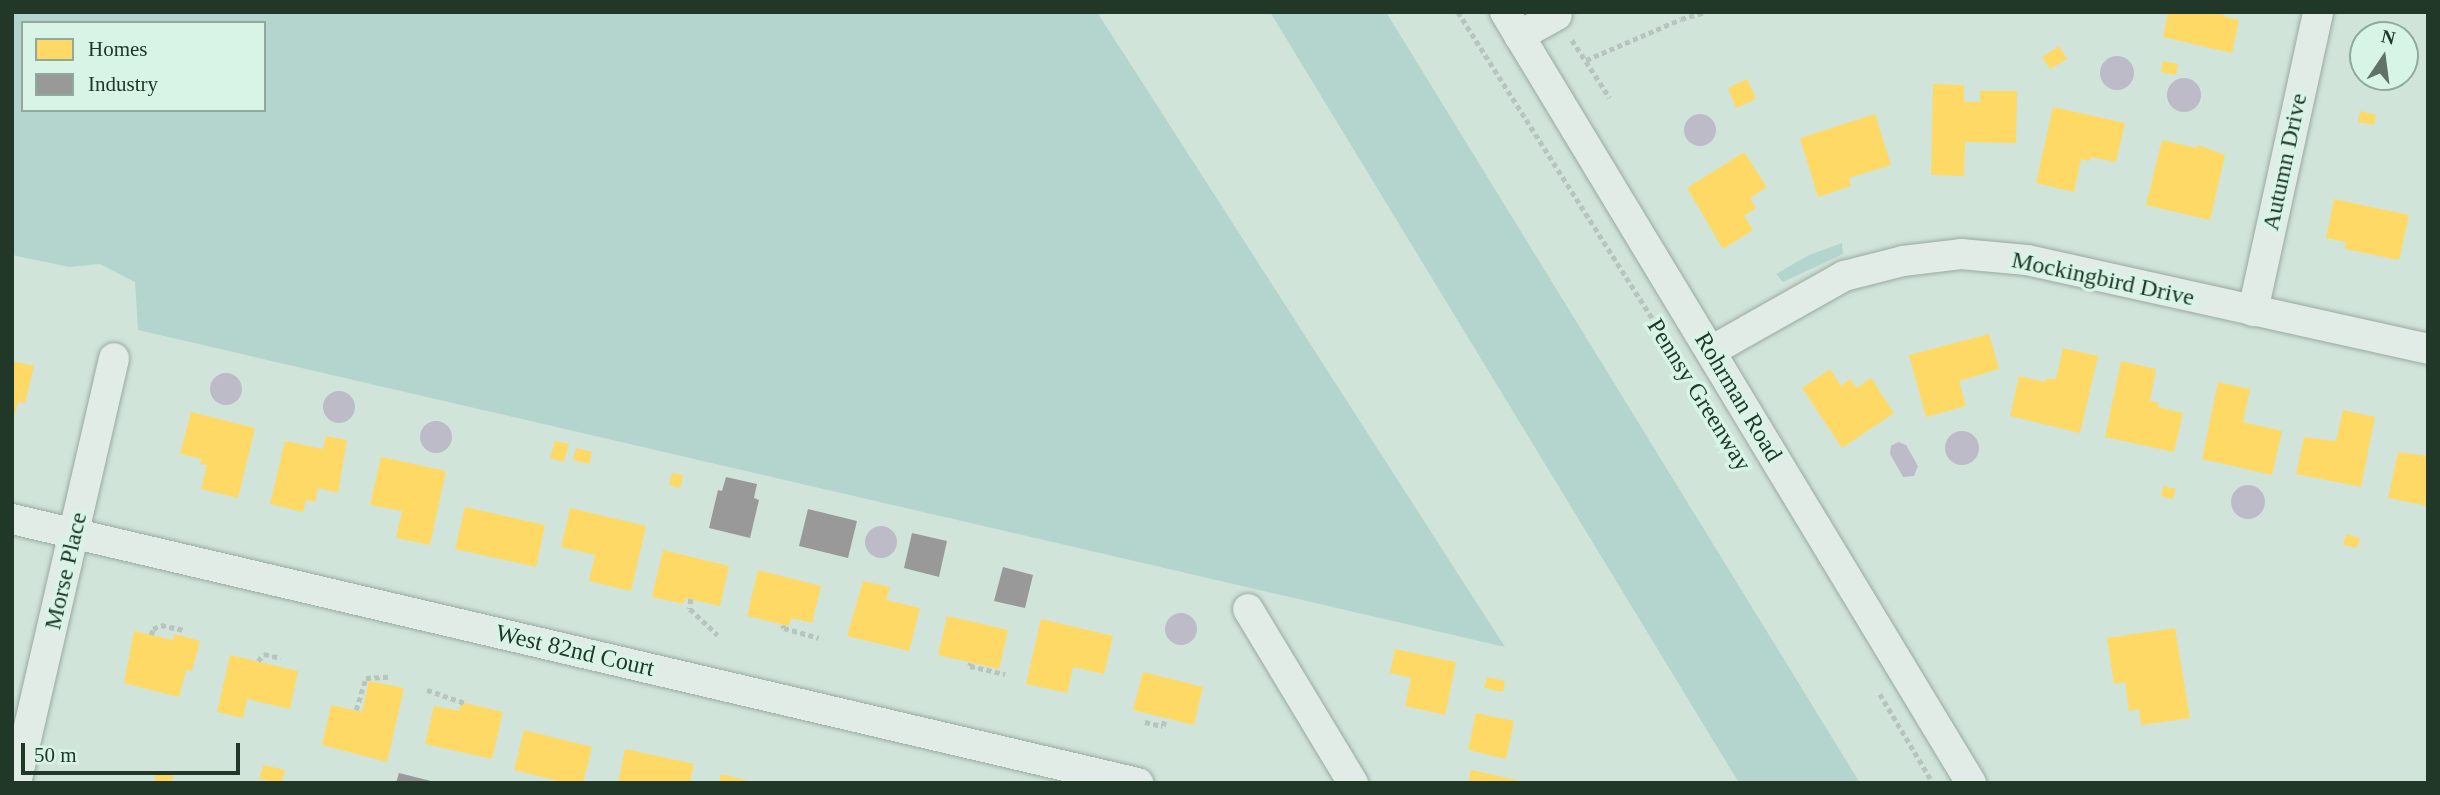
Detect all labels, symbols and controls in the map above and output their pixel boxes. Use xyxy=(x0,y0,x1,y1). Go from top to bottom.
legend xyxy=(21,21,266,112)
north arrow xyxy=(2349,21,2419,91)
text: N xyxy=(2379,25,2397,49)
text: Homes xyxy=(88,37,148,61)
text: Industry xyxy=(88,72,158,96)
street label: Autumn Drive xyxy=(2256,91,2314,233)
street label: Mockingbird Drive xyxy=(2009,246,2197,312)
street label: Pennsy Greenway xyxy=(1641,314,1757,476)
street label: Rohrman Road xyxy=(1688,327,1788,467)
street label: Morse Place xyxy=(39,510,93,632)
street label: West 82nd Court xyxy=(493,619,657,683)
scale bar xyxy=(24,728,243,772)
text: 50 m xyxy=(34,743,77,767)

